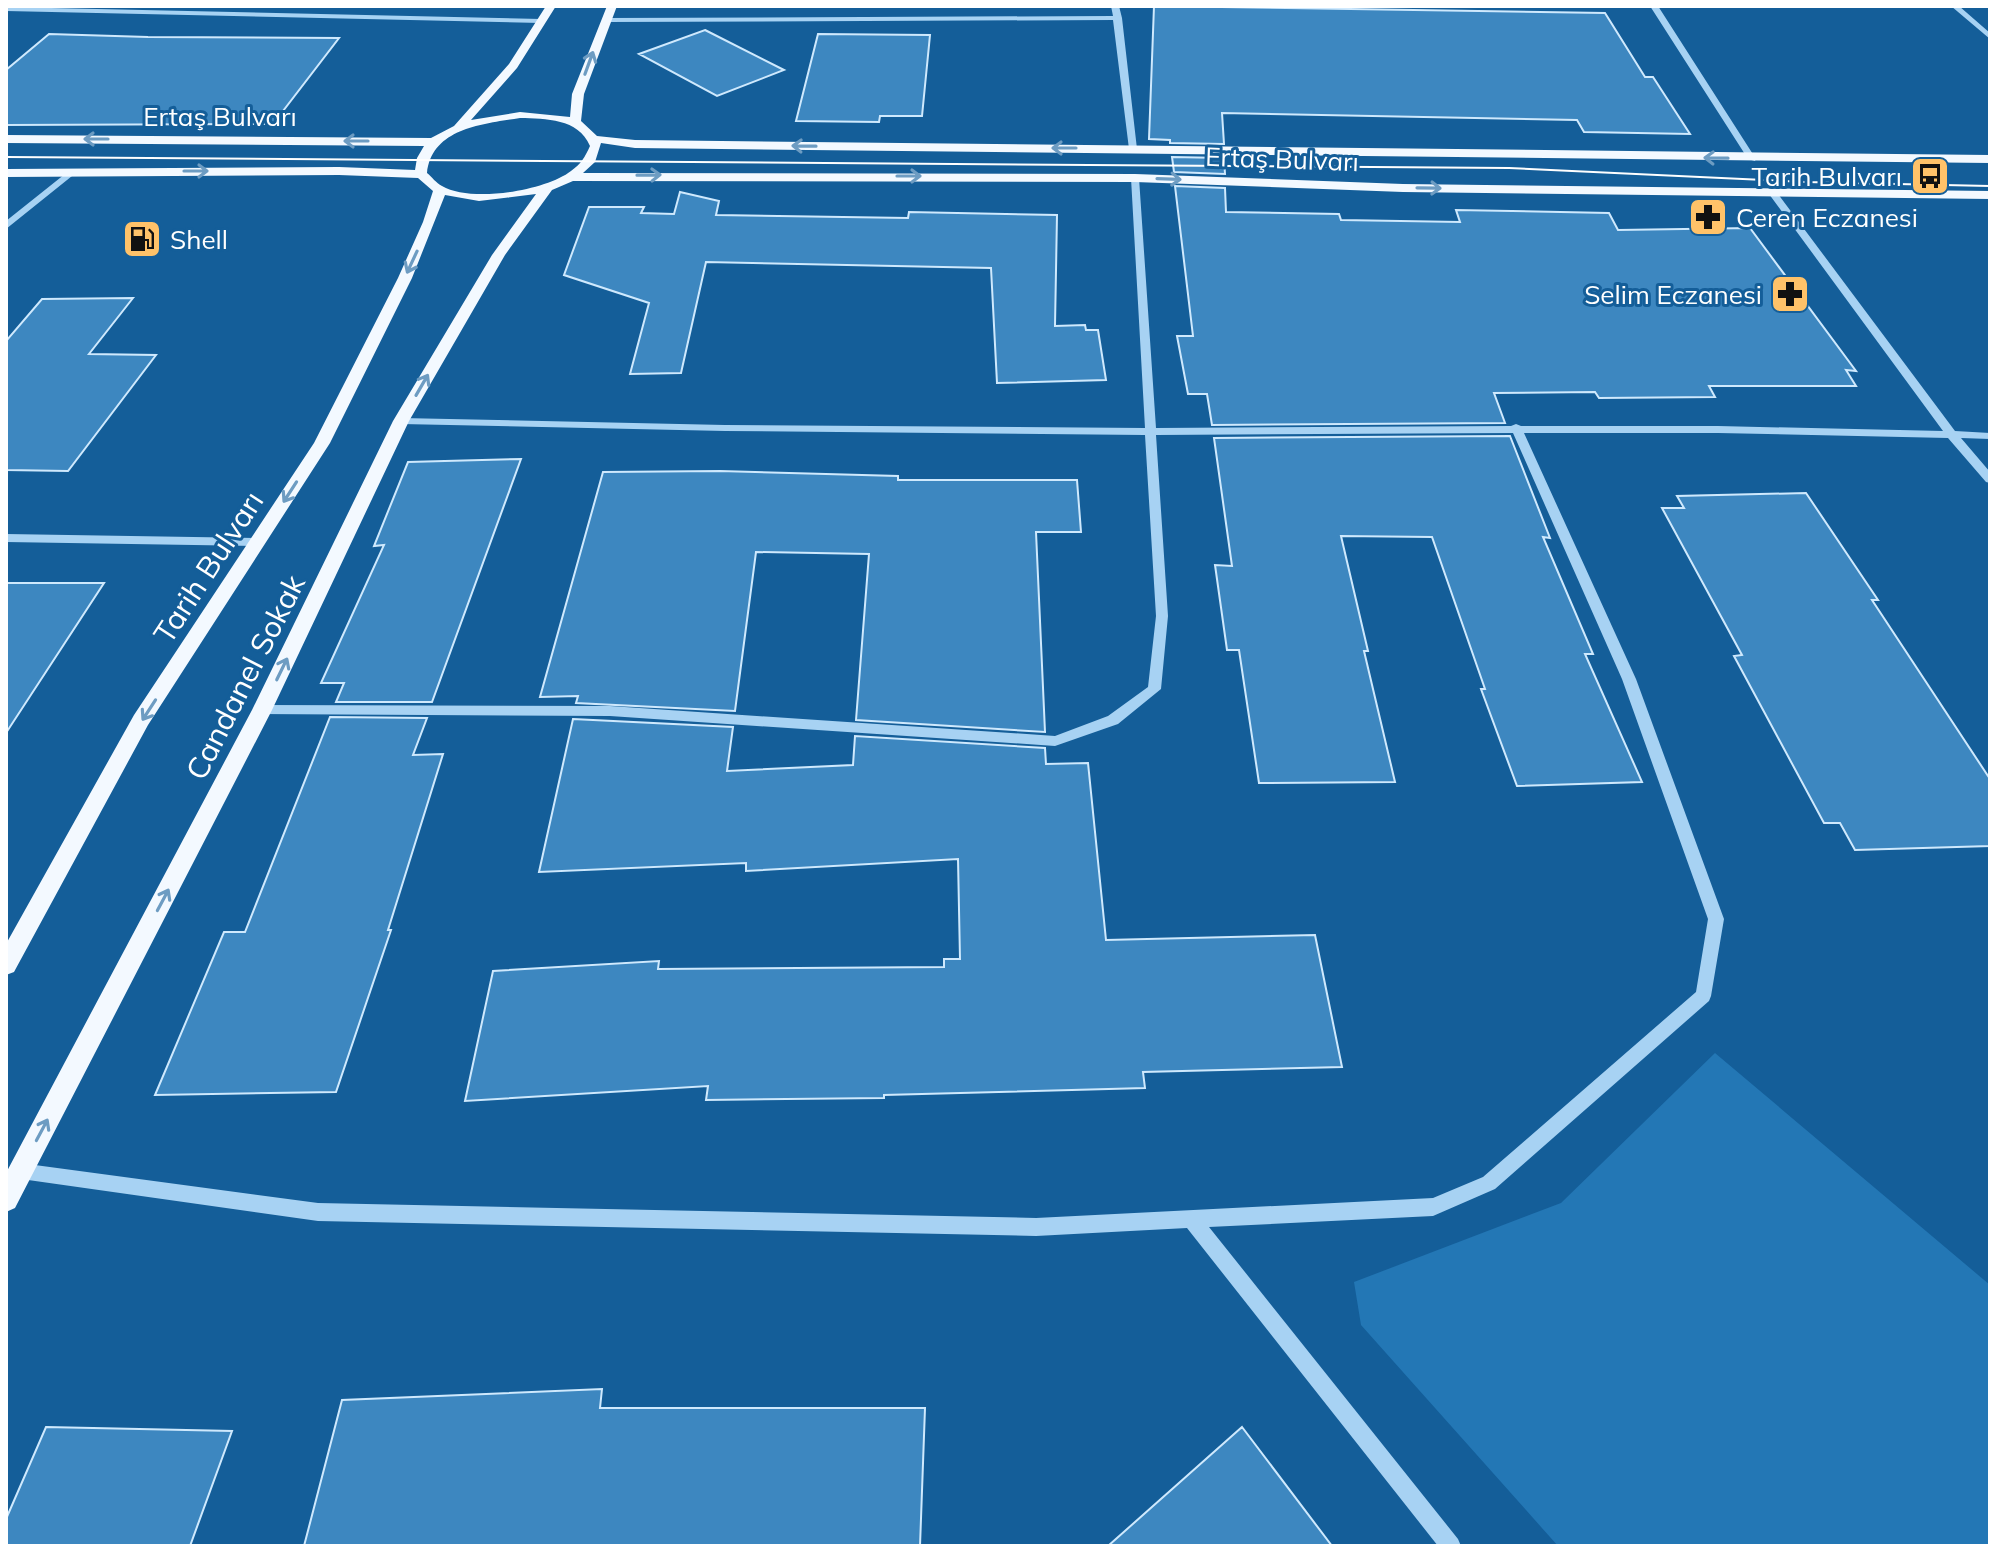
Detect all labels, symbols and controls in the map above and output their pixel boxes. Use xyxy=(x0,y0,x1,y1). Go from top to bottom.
one-way arrow xyxy=(583,52,597,76)
street label: Ertaş Bulvarı xyxy=(143,100,297,133)
one-way arrow xyxy=(83,131,110,147)
one-way arrow xyxy=(343,133,370,149)
one-way arrow xyxy=(791,138,818,154)
one-way arrow xyxy=(1051,140,1078,156)
street label: Ertaş Bulvarı xyxy=(1205,140,1359,178)
one-way arrow xyxy=(1703,150,1730,166)
bus stop icon: Tarih Bulvarı xyxy=(1909,155,1951,197)
place label: Tarih Bulvarı xyxy=(1751,160,1902,193)
one-way arrow xyxy=(182,163,209,179)
one-way arrow xyxy=(635,168,662,183)
one-way arrow xyxy=(895,168,922,184)
one-way arrow xyxy=(1155,172,1182,187)
one-way arrow xyxy=(1415,180,1442,196)
pharmacy icon: Ceren Eczanesi xyxy=(1687,196,1729,238)
place label: Ceren Eczanesi xyxy=(1736,201,1918,234)
fuel station icon: Shell xyxy=(121,218,163,260)
place label: Shell xyxy=(170,223,228,256)
one-way arrow xyxy=(404,250,419,274)
pharmacy icon: Selim Eczanesi xyxy=(1769,273,1811,315)
place label: Selim Eczanesi xyxy=(1584,278,1762,311)
one-way arrow xyxy=(415,374,430,398)
one-way arrow xyxy=(282,480,299,502)
street label: Tarih Bulvarı xyxy=(145,484,271,650)
street label: Candanel Sokak xyxy=(177,568,313,786)
one-way arrow xyxy=(275,657,290,681)
one-way arrow xyxy=(140,698,157,720)
one-way arrow xyxy=(155,888,171,912)
one-way arrow xyxy=(34,1118,50,1142)

